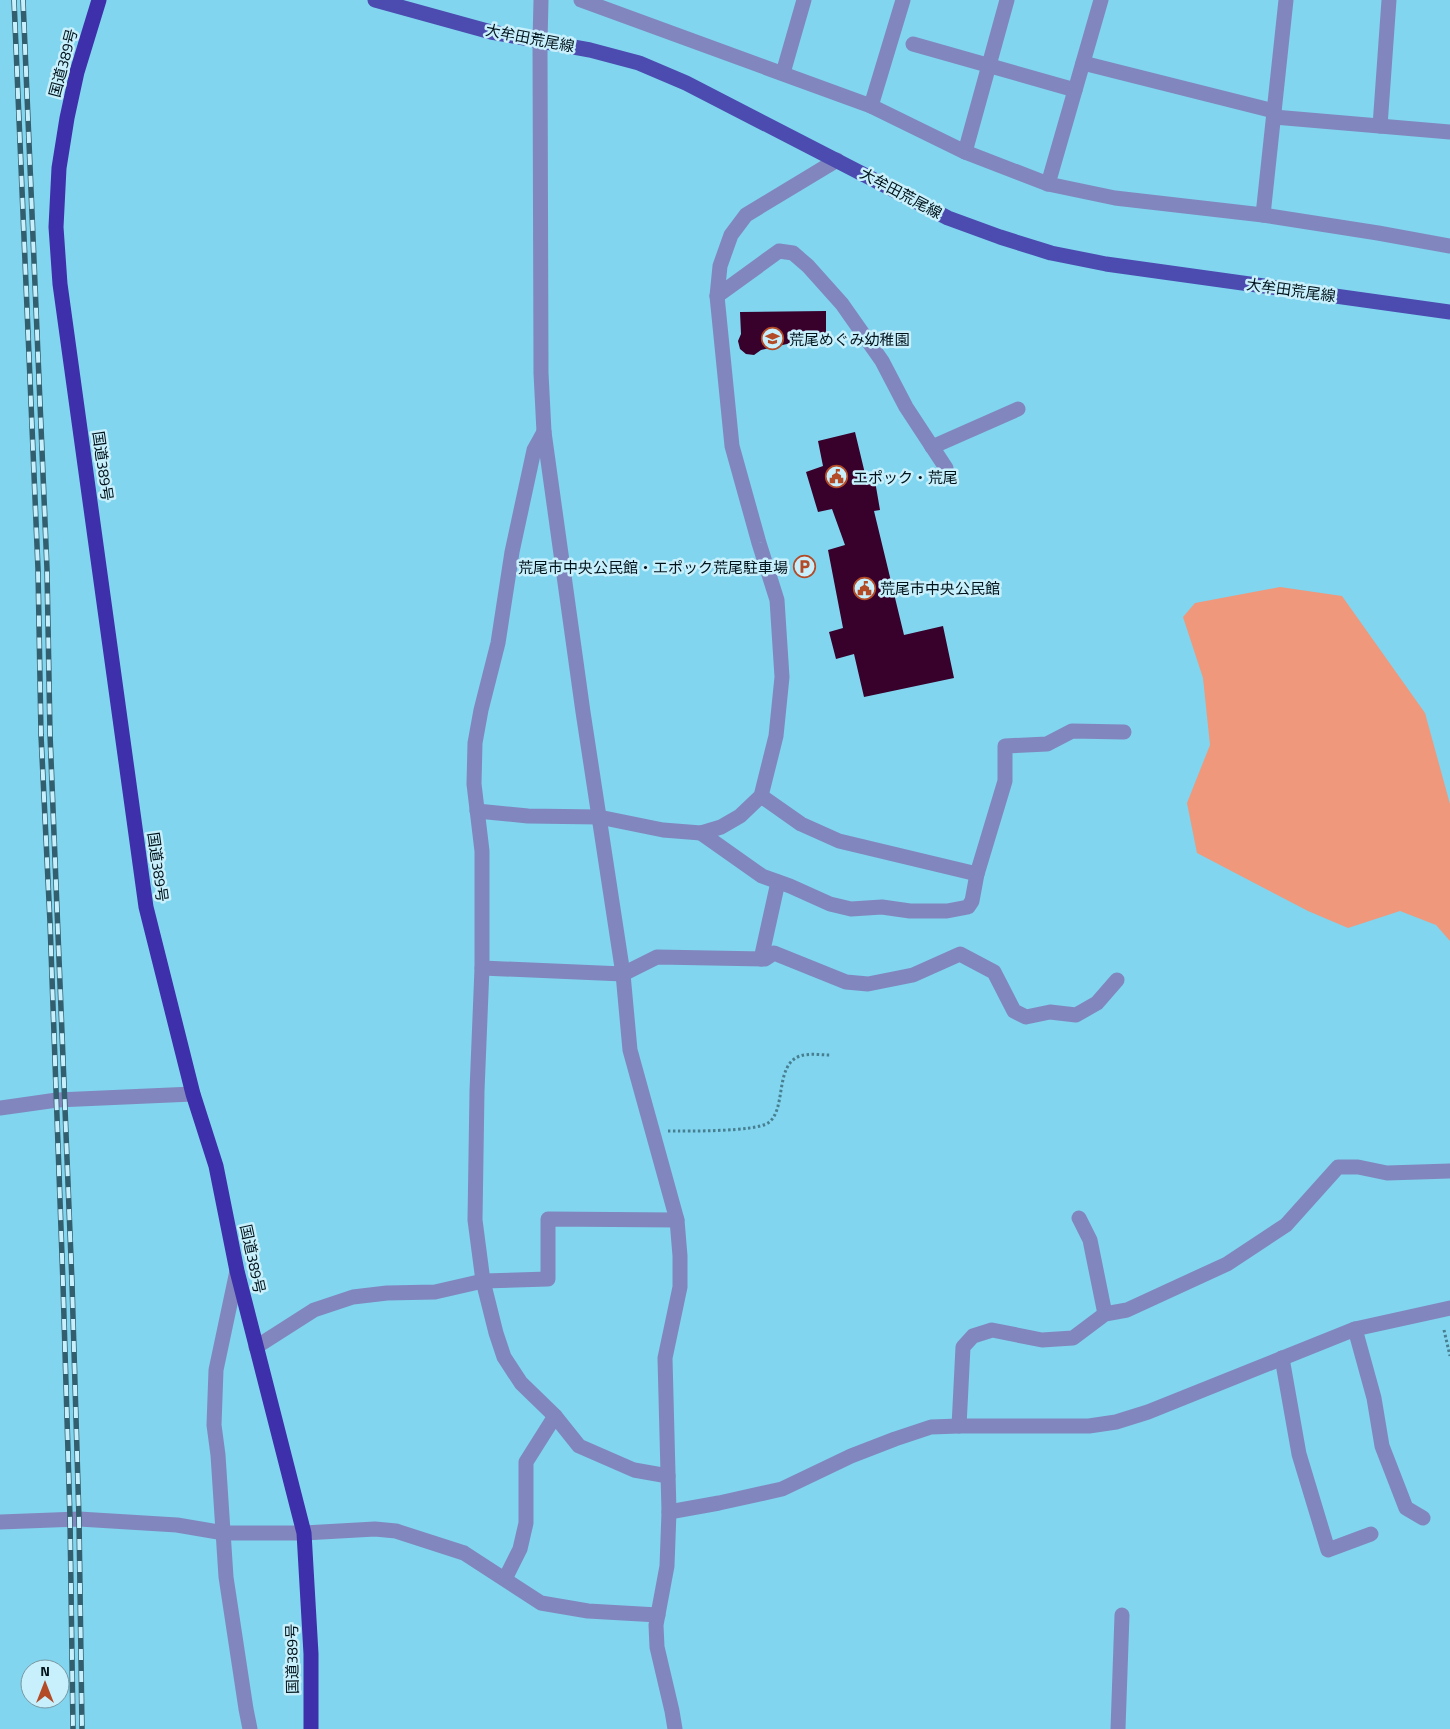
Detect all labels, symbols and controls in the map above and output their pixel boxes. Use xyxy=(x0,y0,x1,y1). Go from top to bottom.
street label: 大牟田荒尾線 xyxy=(484,18,576,58)
street label: 国道389号 xyxy=(43,26,83,100)
street label: 大牟田荒尾線 xyxy=(856,162,946,224)
street label: 大牟田荒尾線 xyxy=(1245,272,1337,308)
school or university icon: 荒尾めぐみ幼稚園 xyxy=(761,327,785,351)
place label: 荒尾めぐみ幼稚園 xyxy=(789,328,909,351)
street label: 国道389号 xyxy=(87,430,119,502)
public building icon: エポック・荒尾 xyxy=(825,465,849,489)
place label: エポック・荒尾 xyxy=(853,466,958,489)
parking icon: 荒尾市中央公民館・エポック荒尾駐車場 xyxy=(792,555,816,579)
place label: 荒尾市中央公民館・エポック荒尾駐車場 xyxy=(518,556,788,579)
public building icon: 荒尾市中央公民館 xyxy=(852,576,876,600)
place label: 荒尾市中央公民館 xyxy=(880,577,1000,600)
street label: 国道389号 xyxy=(142,831,174,903)
street label: 国道389号 xyxy=(234,1222,272,1296)
street label: 国道389号 xyxy=(280,1624,304,1694)
north arrow xyxy=(20,1659,70,1709)
text: N xyxy=(40,1660,50,1681)

